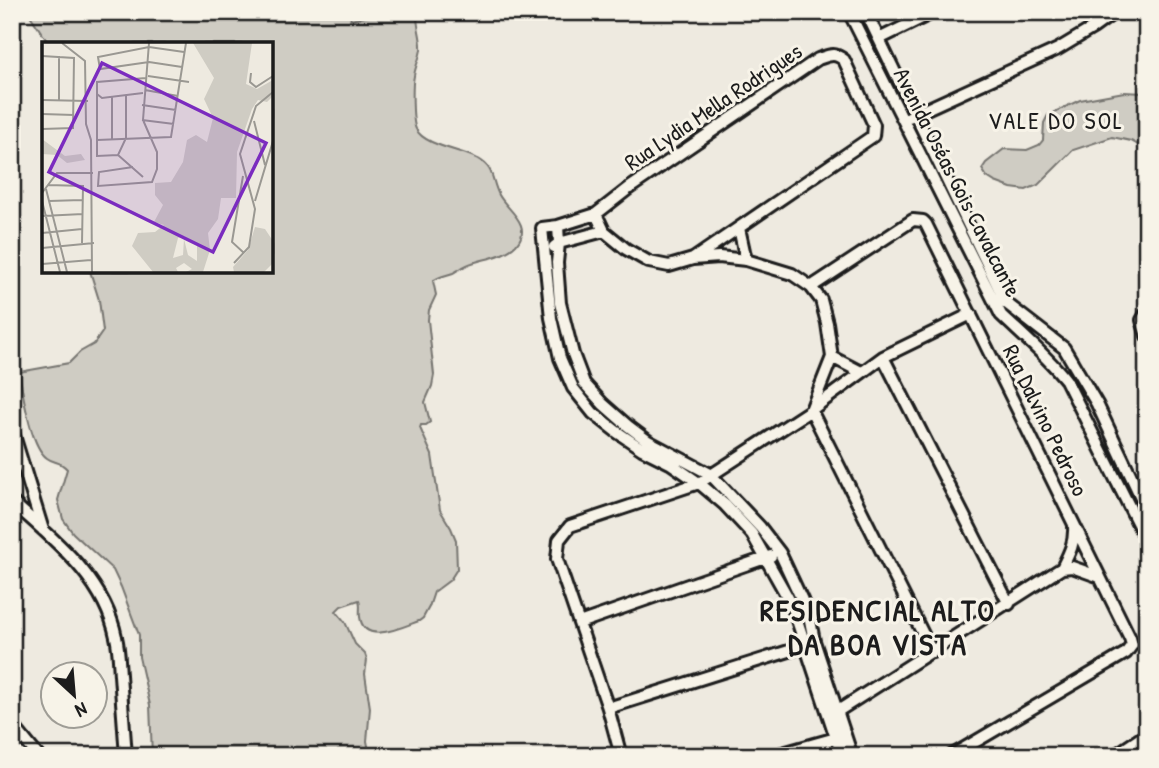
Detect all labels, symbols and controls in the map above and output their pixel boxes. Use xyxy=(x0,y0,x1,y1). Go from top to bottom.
street label: Rua Lydia Mella Rodrigues xyxy=(618,35,808,177)
inset map xyxy=(42,42,273,273)
street label: Avenida Oséas Gois Cavalcante xyxy=(887,62,1029,302)
district label: VALE DO SOL xyxy=(988,104,1124,136)
street label: Rua Dalvino Pedroso xyxy=(996,339,1096,501)
district label: RESIDENCIAL ALTO DA BOA VISTA xyxy=(760,590,996,664)
north arrow xyxy=(38,660,108,730)
text: N xyxy=(71,696,92,724)

